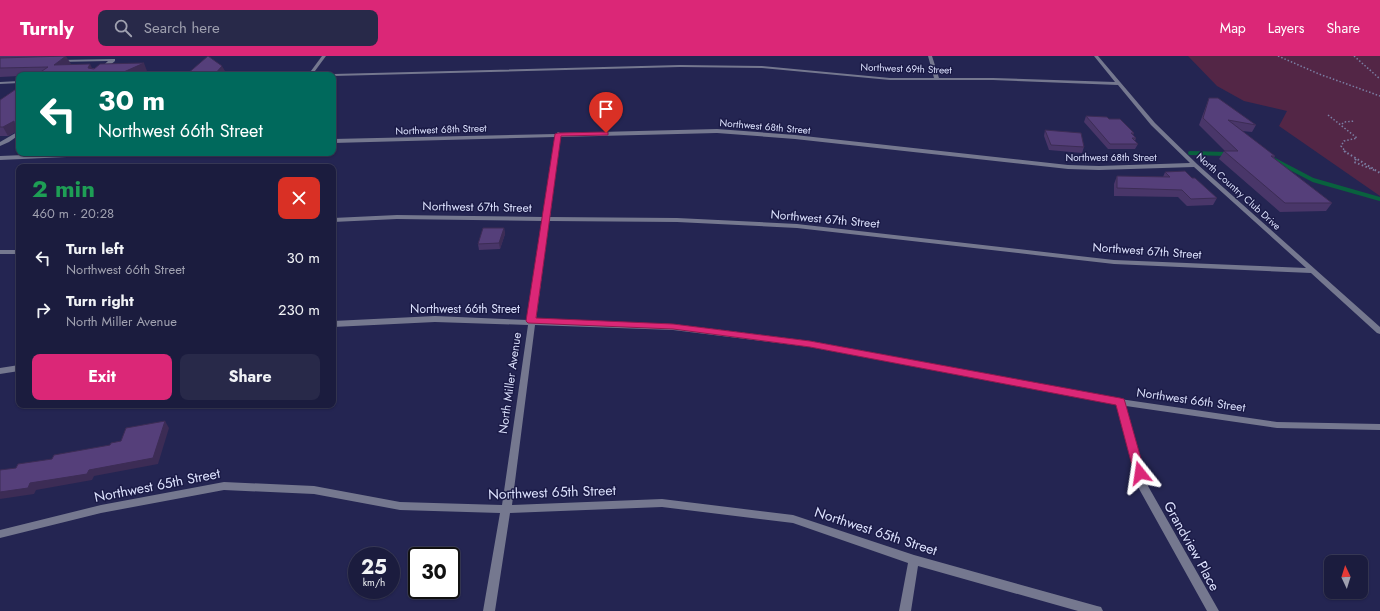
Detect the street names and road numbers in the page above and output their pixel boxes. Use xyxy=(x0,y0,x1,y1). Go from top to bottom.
street label: Northwest 69th Street xyxy=(860,59,953,78)
street label: Northwest 68th Street xyxy=(719,115,812,138)
street label: Northwest 68th Street xyxy=(395,120,487,139)
street label: North Country Club Drive xyxy=(1193,149,1284,233)
street label: Northwest 68th Street xyxy=(1065,150,1157,165)
street label: Northwest 67th Street xyxy=(422,197,532,217)
street label: Northwest 67th Street xyxy=(770,205,880,233)
street label: Northwest 67th Street xyxy=(1092,238,1202,264)
street label: Northwest 66th Street xyxy=(410,300,520,318)
street label: North Miller Avenue xyxy=(494,331,526,435)
street label: Northwest 66th Street xyxy=(1135,383,1247,417)
street label: Northwest 65th Street xyxy=(92,463,222,507)
street label: Northwest 65th Street xyxy=(488,480,617,504)
street label: Grandview Place xyxy=(1159,498,1225,594)
street label: Northwest 65th Street xyxy=(812,502,941,560)

